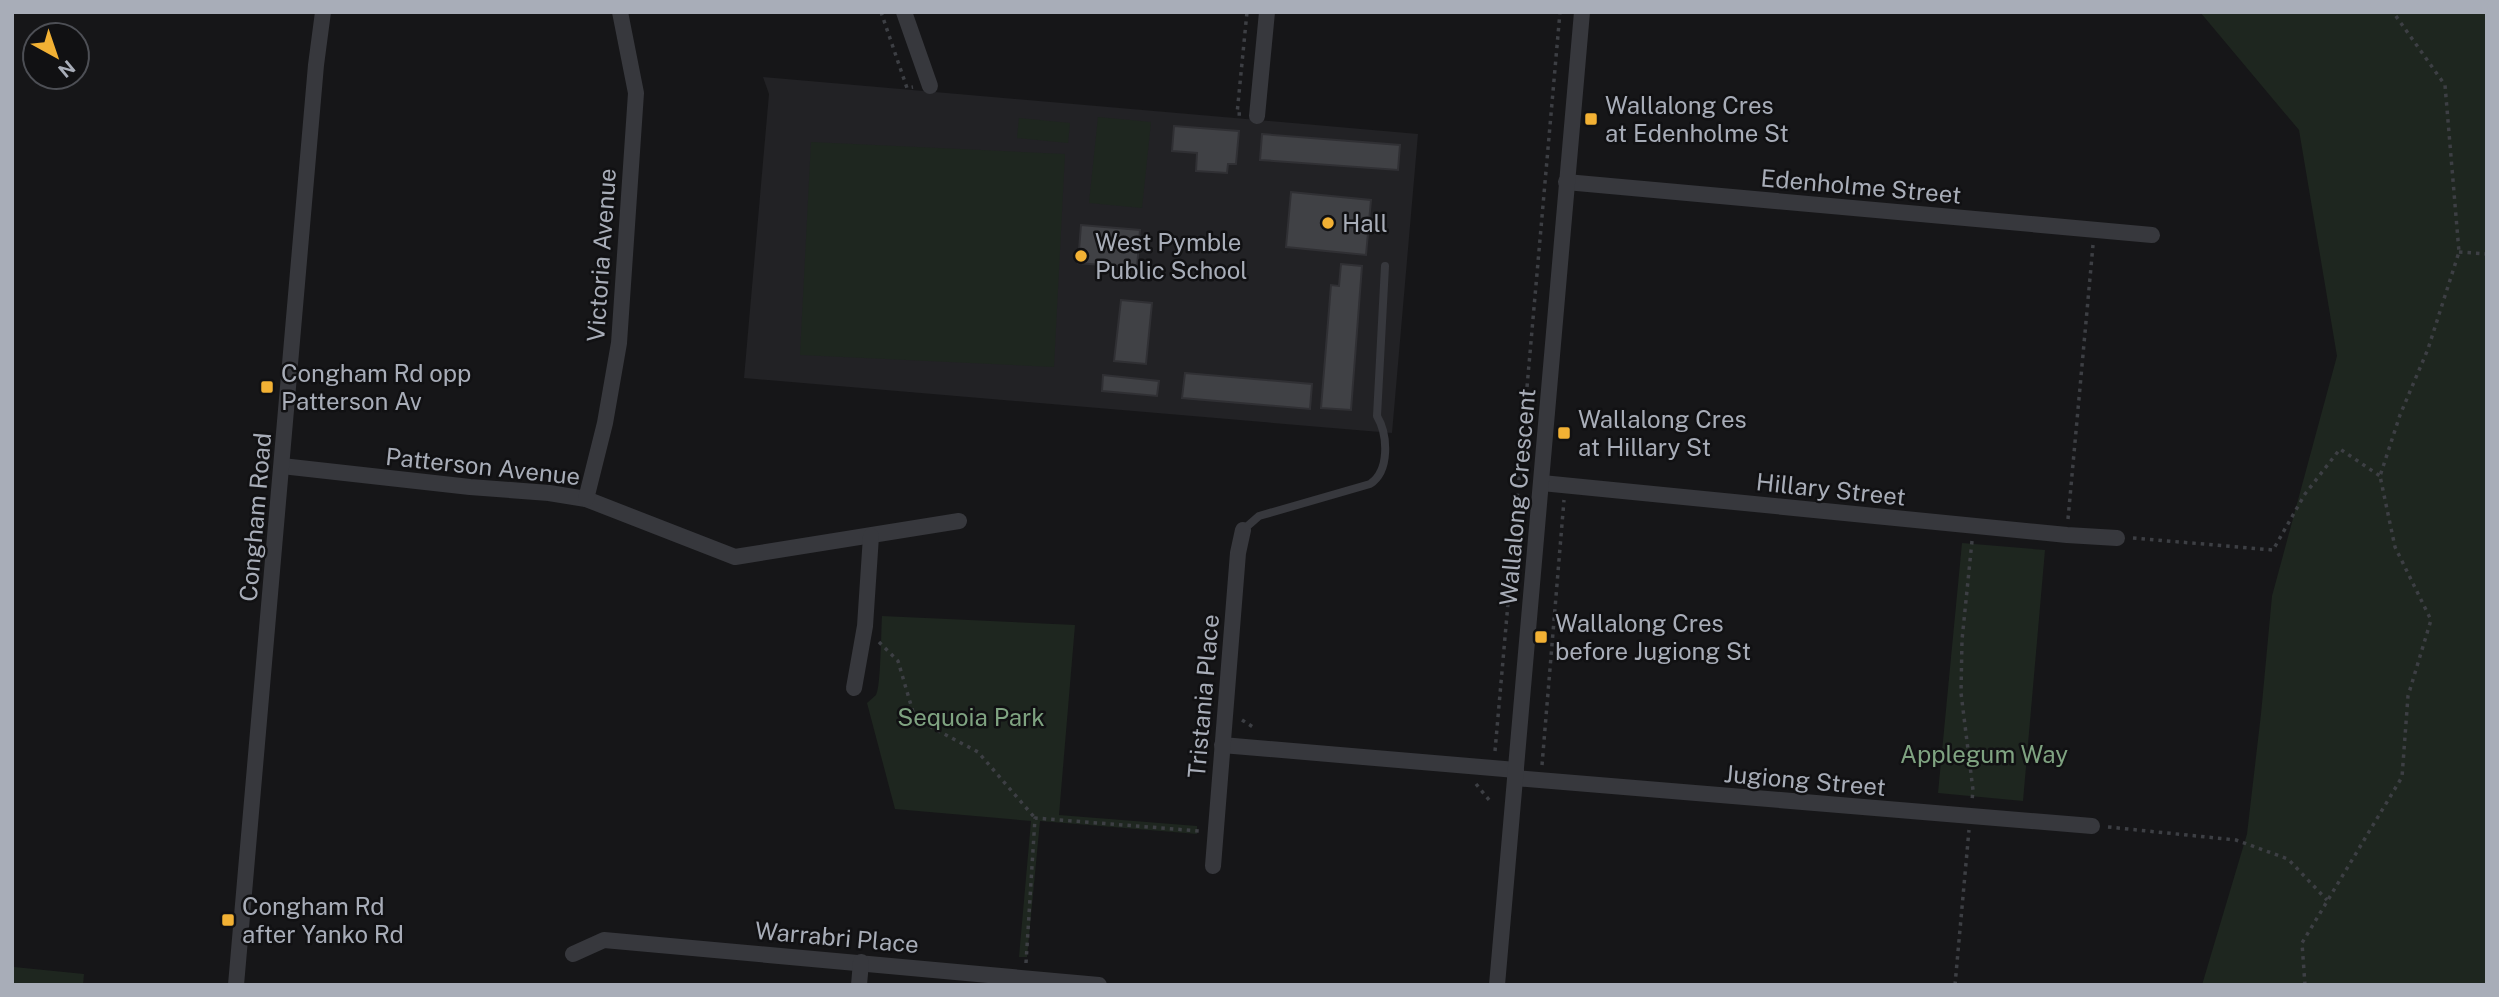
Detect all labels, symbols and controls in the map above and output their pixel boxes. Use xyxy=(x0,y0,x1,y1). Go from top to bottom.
north arrow xyxy=(21,21,91,91)
text: N xyxy=(54,56,80,82)
place label: Wallalong Cres at Edenholme St xyxy=(1605,91,1789,147)
marker: Wallalong Cres at Edenholme St xyxy=(1583,111,1599,127)
street label: Edenholme Street xyxy=(1760,163,1962,209)
street label: Victoria Avenue xyxy=(581,167,621,343)
place label: Hall xyxy=(1342,209,1388,237)
marker: Hall xyxy=(1320,215,1336,231)
place label: West Pymble Public School xyxy=(1095,228,1248,284)
marker: West Pymble Public School xyxy=(1073,248,1089,264)
place label: Congham Rd opp Patterson Av xyxy=(281,359,471,415)
marker: Congham Rd opp Patterson Av xyxy=(259,379,275,395)
street label: Wallalong Crescent xyxy=(1494,387,1540,607)
place label: Wallalong Cres at Hillary St xyxy=(1578,405,1747,461)
marker: Wallalong Cres at Hillary St xyxy=(1556,425,1572,441)
street label: Congham Road xyxy=(234,431,276,603)
street label: Patterson Avenue xyxy=(384,442,582,490)
street label: Hillary Street xyxy=(1755,467,1907,511)
place label: Wallalong Cres before Jugiong St xyxy=(1555,609,1751,665)
street label: Tristania Place xyxy=(1182,613,1224,779)
marker: Wallalong Cres before Jugiong St xyxy=(1533,629,1549,645)
park label: Sequoia Park xyxy=(897,703,1045,731)
park label: Applegum Way xyxy=(1900,740,2068,768)
street label: Jugiong Street xyxy=(1723,759,1887,801)
place label: Congham Rd after Yanko Rd xyxy=(242,892,404,948)
marker: Congham Rd after Yanko Rd xyxy=(220,912,236,928)
street label: Warrabri Place xyxy=(754,916,920,958)

